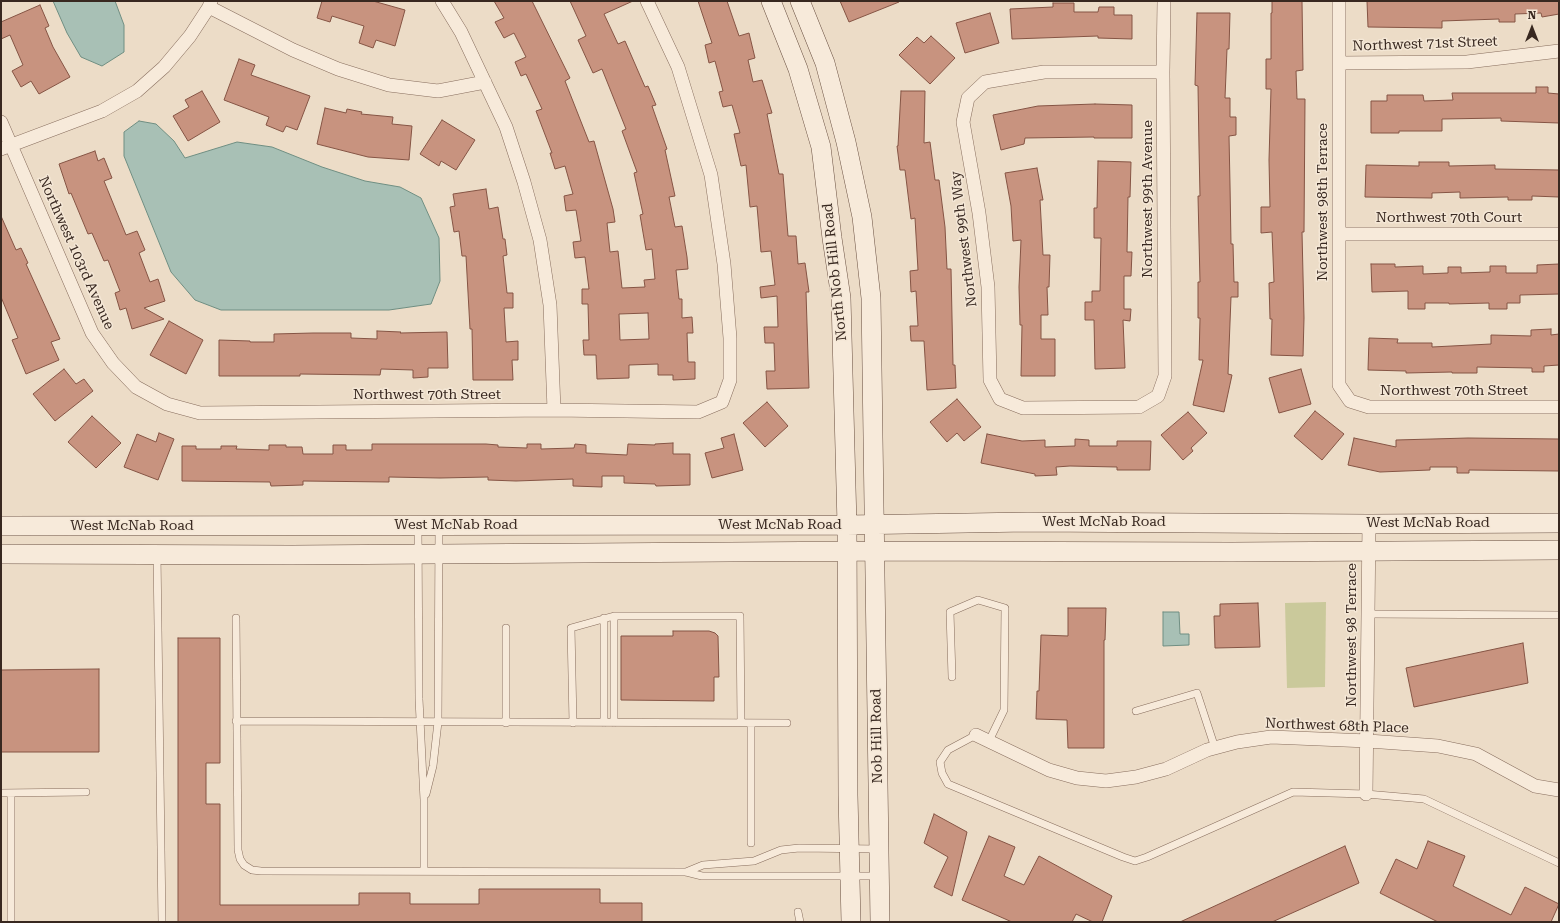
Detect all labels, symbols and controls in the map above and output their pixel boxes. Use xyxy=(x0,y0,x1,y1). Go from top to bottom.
north arrow xyxy=(1512,8,1552,48)
text: N xyxy=(1528,9,1536,22)
street label: Northwest 71st Street xyxy=(1352,33,1498,55)
street label: Northwest 99th Avenue xyxy=(1140,120,1156,278)
street label: Northwest 98th Terrace xyxy=(1315,123,1331,281)
street label: Northwest 99th Way xyxy=(947,170,981,308)
street label: Northwest 103rd Avenue xyxy=(35,174,117,332)
street label: North Nob Hill Road xyxy=(819,202,851,342)
street label: Northwest 70th Court xyxy=(1376,210,1522,226)
street label: Northwest 70th Street xyxy=(1380,383,1528,399)
street label: Northwest 70th Street xyxy=(353,387,501,403)
street label: West McNab Road xyxy=(1042,514,1166,530)
street label: West McNab Road xyxy=(1366,515,1490,531)
street label: West McNab Road xyxy=(394,517,518,533)
street label: West McNab Road xyxy=(718,517,842,533)
street label: West McNab Road xyxy=(70,518,194,534)
street label: Northwest 98 Terrace xyxy=(1344,563,1360,707)
street label: Nob Hill Road xyxy=(868,688,886,784)
street label: Northwest 68th Place xyxy=(1265,715,1409,737)

